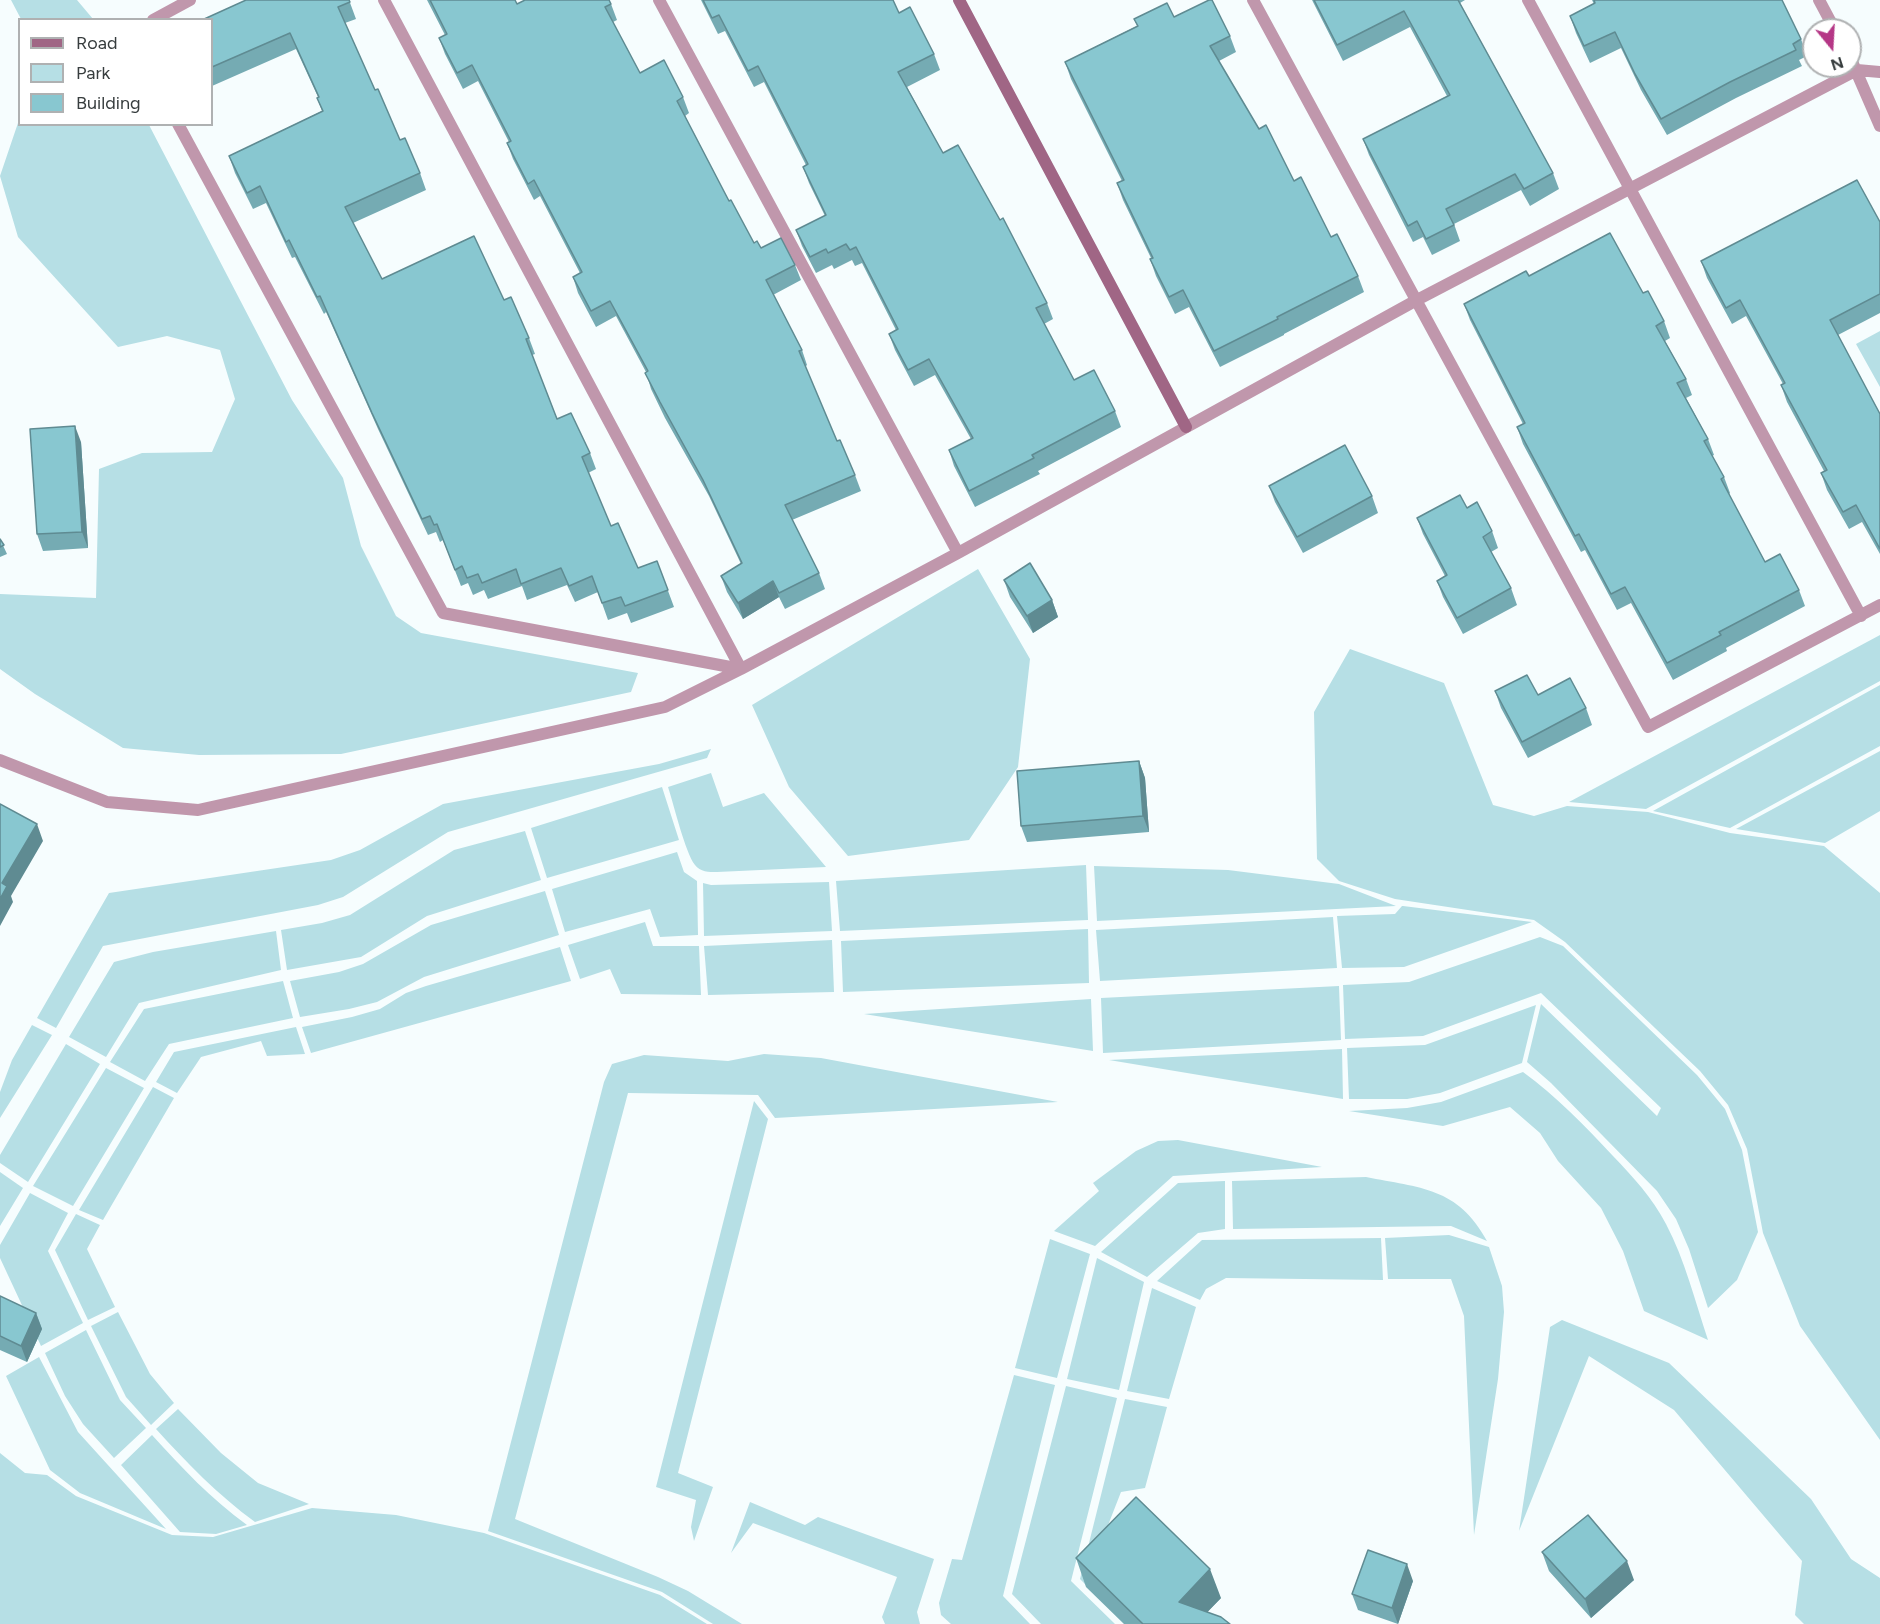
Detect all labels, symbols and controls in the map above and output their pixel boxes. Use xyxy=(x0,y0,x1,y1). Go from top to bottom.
legend xyxy=(18,18,213,126)
north arrow xyxy=(1802,18,1862,78)
text: Road xyxy=(76,32,117,54)
text: N xyxy=(1828,53,1846,75)
text: Park xyxy=(76,62,110,84)
text: Building xyxy=(76,92,141,114)

